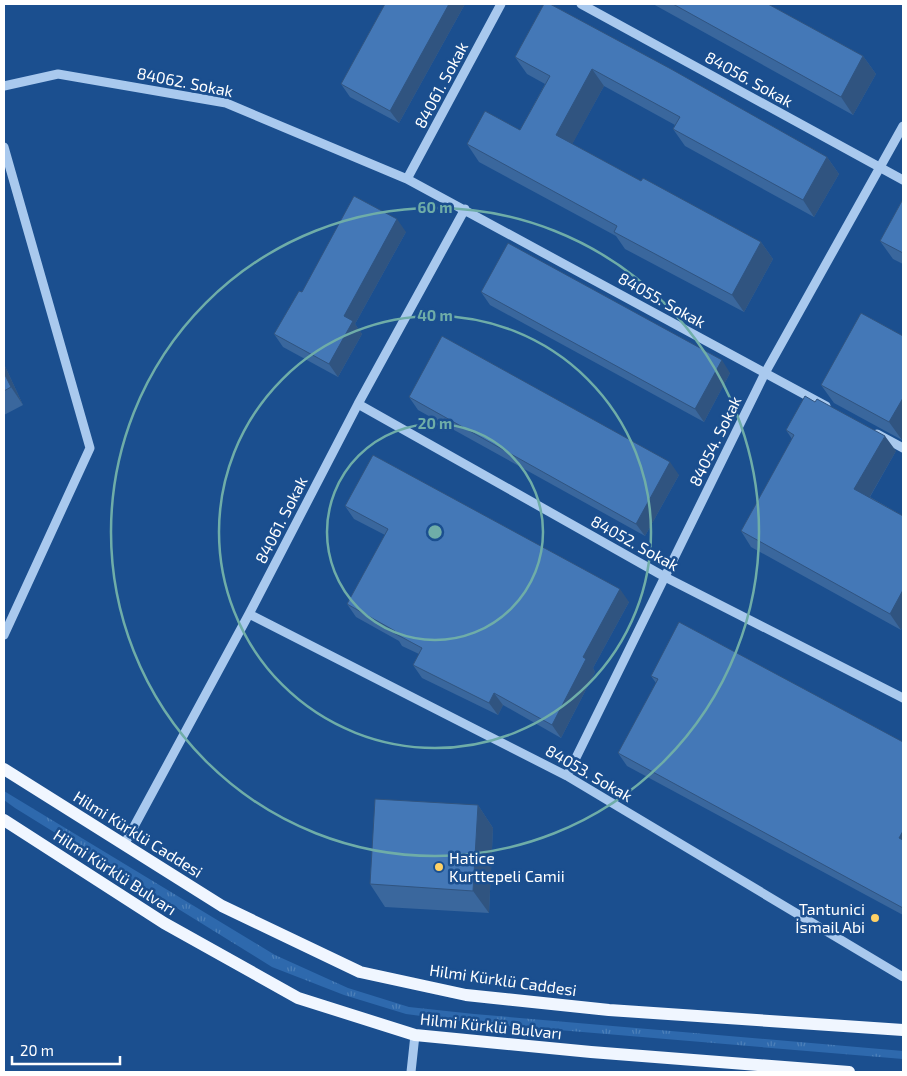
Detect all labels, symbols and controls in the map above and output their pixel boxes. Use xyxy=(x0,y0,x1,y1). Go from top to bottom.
street label: 84061. Sokak xyxy=(410,38,471,131)
street label: 84056. Sokak xyxy=(702,47,796,110)
street label: 84062. Sokak xyxy=(135,63,235,100)
text: 60 m xyxy=(418,198,452,216)
street label: 84055. Sokak xyxy=(615,268,709,331)
text: 40 m xyxy=(417,306,453,324)
street label: 84054. Sokak xyxy=(685,393,745,489)
text: 20 m xyxy=(418,414,452,432)
street label: 84061. Sokak xyxy=(251,473,311,566)
street label: 84052. Sokak xyxy=(588,511,682,574)
centre of rings xyxy=(426,523,444,541)
street label: 84053. Sokak xyxy=(542,740,636,805)
street label: Hilmi Kürklü Caddesi xyxy=(70,786,206,881)
street label: Hilmi Kürklü Bulvarı xyxy=(50,825,180,918)
place label: Hatice Kurttepeli Camii xyxy=(449,848,565,885)
marker: Hatice Kurttepeli Camii xyxy=(433,861,445,873)
place label: Tantunici İsmail Abi xyxy=(795,899,865,936)
marker: Tantunici İsmail Abi xyxy=(869,912,881,924)
street label: Hilmi Kürklü Caddesi xyxy=(428,960,578,999)
street label: Hilmi Kürklü Bulvarı xyxy=(419,1009,563,1042)
scale bar xyxy=(12,1034,120,1066)
text: 20 m xyxy=(20,1041,54,1059)

